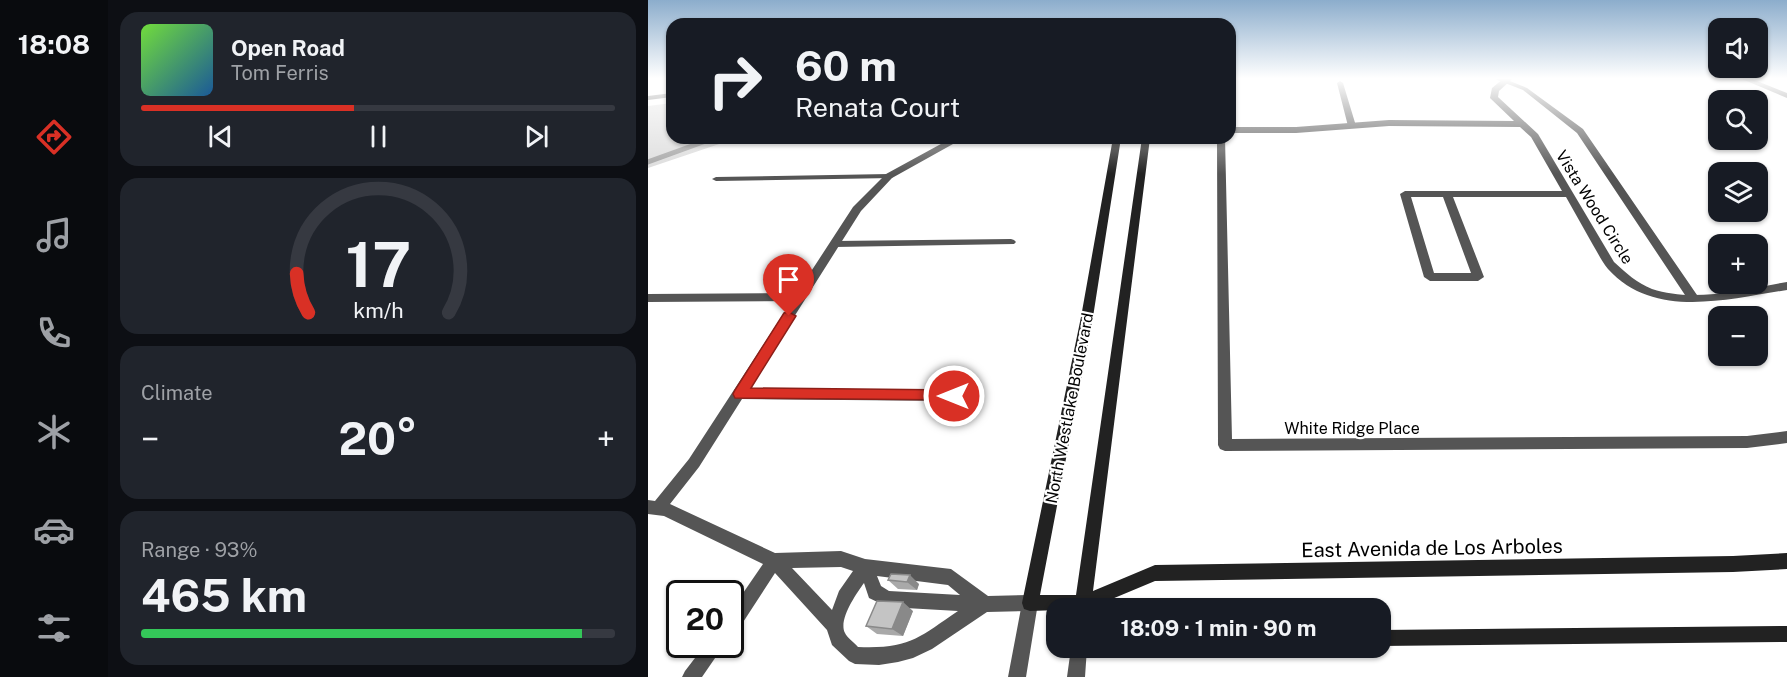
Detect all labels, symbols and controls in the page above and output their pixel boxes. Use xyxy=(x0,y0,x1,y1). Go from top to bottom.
map controls xyxy=(1708,18,1768,366)
button: sound xyxy=(1708,18,1768,78)
text: 18:08 xyxy=(18,28,90,60)
text: Open Road xyxy=(231,35,345,61)
text: 60 m xyxy=(795,41,897,90)
icon: right xyxy=(696,42,774,120)
text: Tom Ferris xyxy=(231,61,329,85)
button: search xyxy=(1708,90,1768,150)
text: Renata Court xyxy=(795,91,960,123)
icon: directions xyxy=(33,116,75,158)
icon: previous xyxy=(204,120,237,153)
icon: pause xyxy=(362,120,395,153)
icon: next xyxy=(520,120,553,153)
street label: Vista Wood Circle xyxy=(1552,147,1637,268)
button: layers xyxy=(1708,162,1768,222)
icon: music xyxy=(33,214,75,256)
text: 17 xyxy=(345,228,411,301)
button: + xyxy=(1708,234,1768,294)
pin xyxy=(763,254,814,316)
icon: arrive xyxy=(772,263,805,296)
text: km/h xyxy=(353,298,403,323)
button: − xyxy=(1708,306,1768,366)
street label: North Westlake Boulevard xyxy=(1042,311,1097,505)
icon: phone xyxy=(33,312,75,354)
position arrow xyxy=(922,364,986,428)
text: Climate xyxy=(141,381,213,405)
icon: climate xyxy=(33,411,75,453)
text: 20° xyxy=(339,412,417,465)
street label: White Ridge Place xyxy=(1284,419,1420,438)
text: − xyxy=(141,420,159,458)
text: + xyxy=(597,420,615,458)
icon: car xyxy=(33,509,75,551)
street label: East Avenida de Los Arboles xyxy=(1301,534,1563,562)
text: Range · 93% xyxy=(141,538,257,562)
text: 465 km xyxy=(141,569,307,622)
speed limit sign: 20 xyxy=(666,580,744,658)
icon: filters xyxy=(33,607,75,649)
text: 18:09 · 1 min · 90 m xyxy=(1120,615,1317,641)

